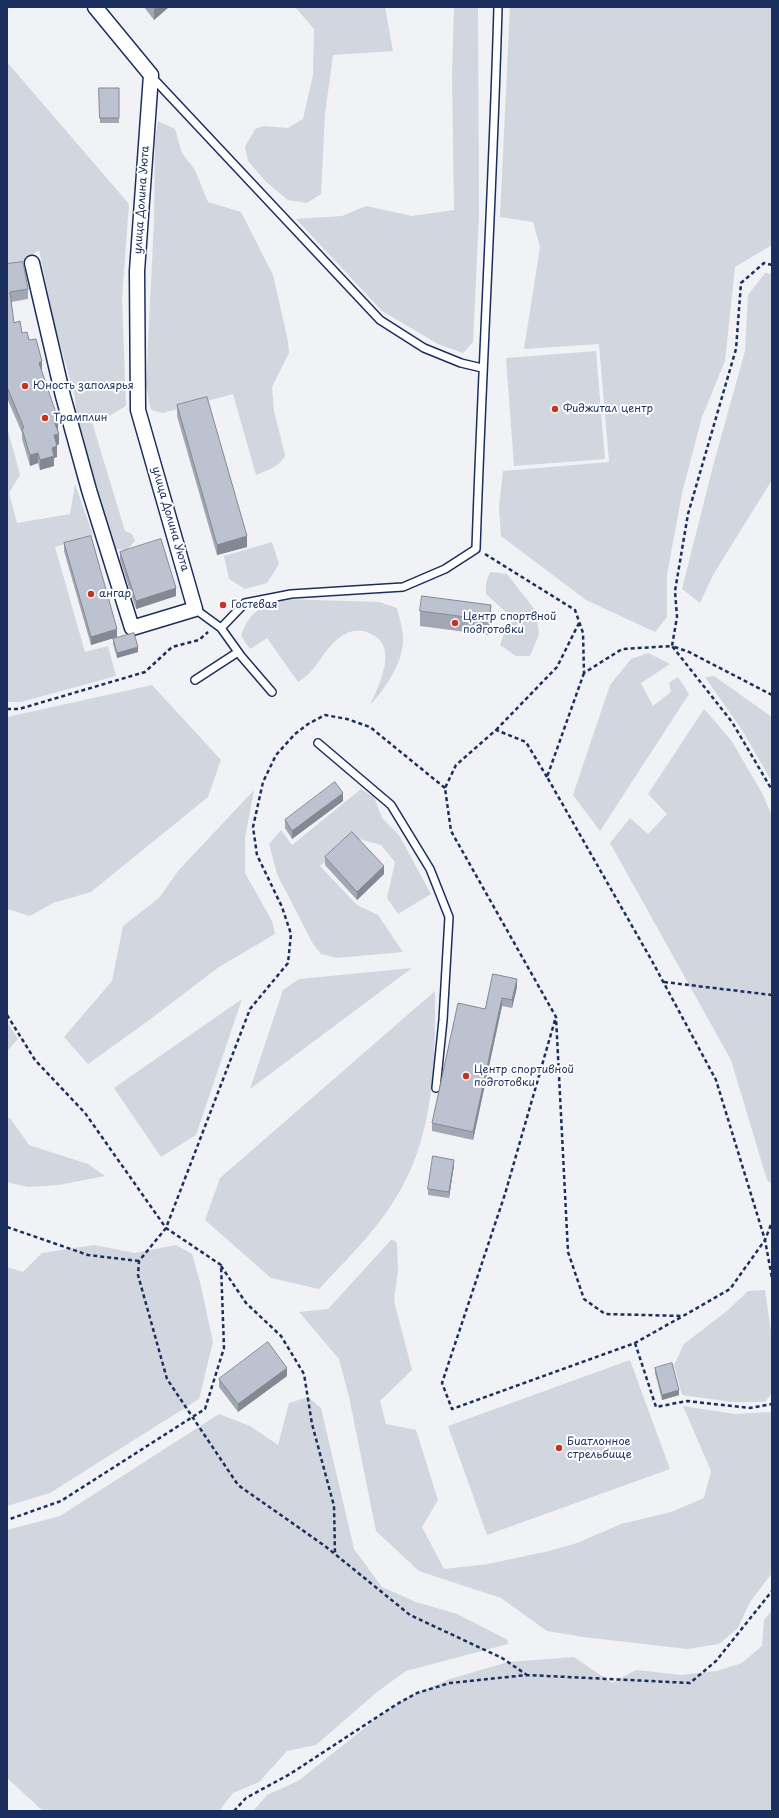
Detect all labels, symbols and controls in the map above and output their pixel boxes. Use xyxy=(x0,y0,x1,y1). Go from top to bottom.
street label: улица Долина Уюта xyxy=(132,145,152,255)
place label: Юность заполярья xyxy=(33,379,134,393)
marker: Юность заполярья xyxy=(20,381,30,391)
place label: Фиджитал центр xyxy=(563,402,653,416)
marker: Фиджитал центр xyxy=(550,404,560,414)
place label: Трамплин xyxy=(53,411,107,425)
marker: Трамплин xyxy=(40,413,50,423)
street label: улица Долина Уюта xyxy=(149,465,191,573)
place label: ангар xyxy=(99,587,131,601)
marker: ангар xyxy=(86,589,96,599)
place label: Гостевая xyxy=(231,598,277,612)
marker: Гостевая xyxy=(218,600,228,610)
place label: Центр спортвной подготовки xyxy=(463,610,556,636)
marker: Центр спортвной подготовки xyxy=(450,618,460,628)
place label: Центр спортивной подготовки xyxy=(474,1063,574,1089)
marker: Центр спортивной подготовки xyxy=(461,1071,471,1081)
place label: Биатлонное стрельбище xyxy=(567,1435,632,1461)
marker: Биатлонное стрельбище xyxy=(554,1443,564,1453)

